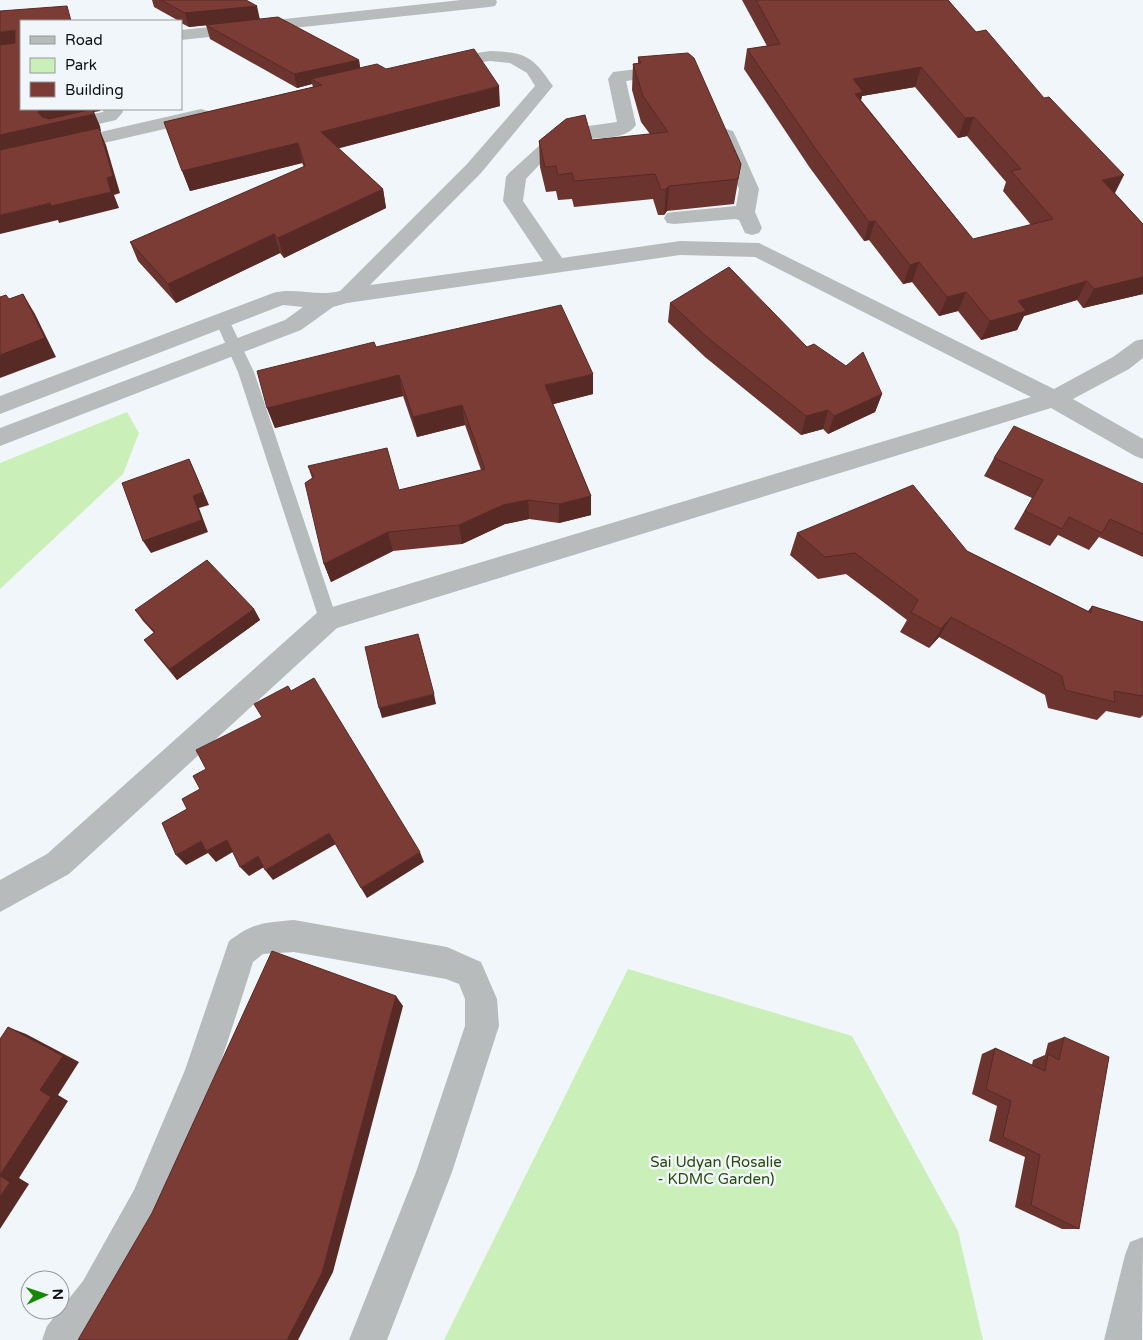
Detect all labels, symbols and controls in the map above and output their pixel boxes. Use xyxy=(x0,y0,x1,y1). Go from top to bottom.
legend xyxy=(20,20,182,110)
text: Road xyxy=(65,31,103,49)
text: Park xyxy=(65,56,97,74)
text: Building xyxy=(65,81,124,99)
park label: Sai Udyan (Rosalie - KDMC Garden) xyxy=(650,1153,782,1188)
north arrow xyxy=(20,1270,70,1320)
text: N xyxy=(49,1288,66,1300)

